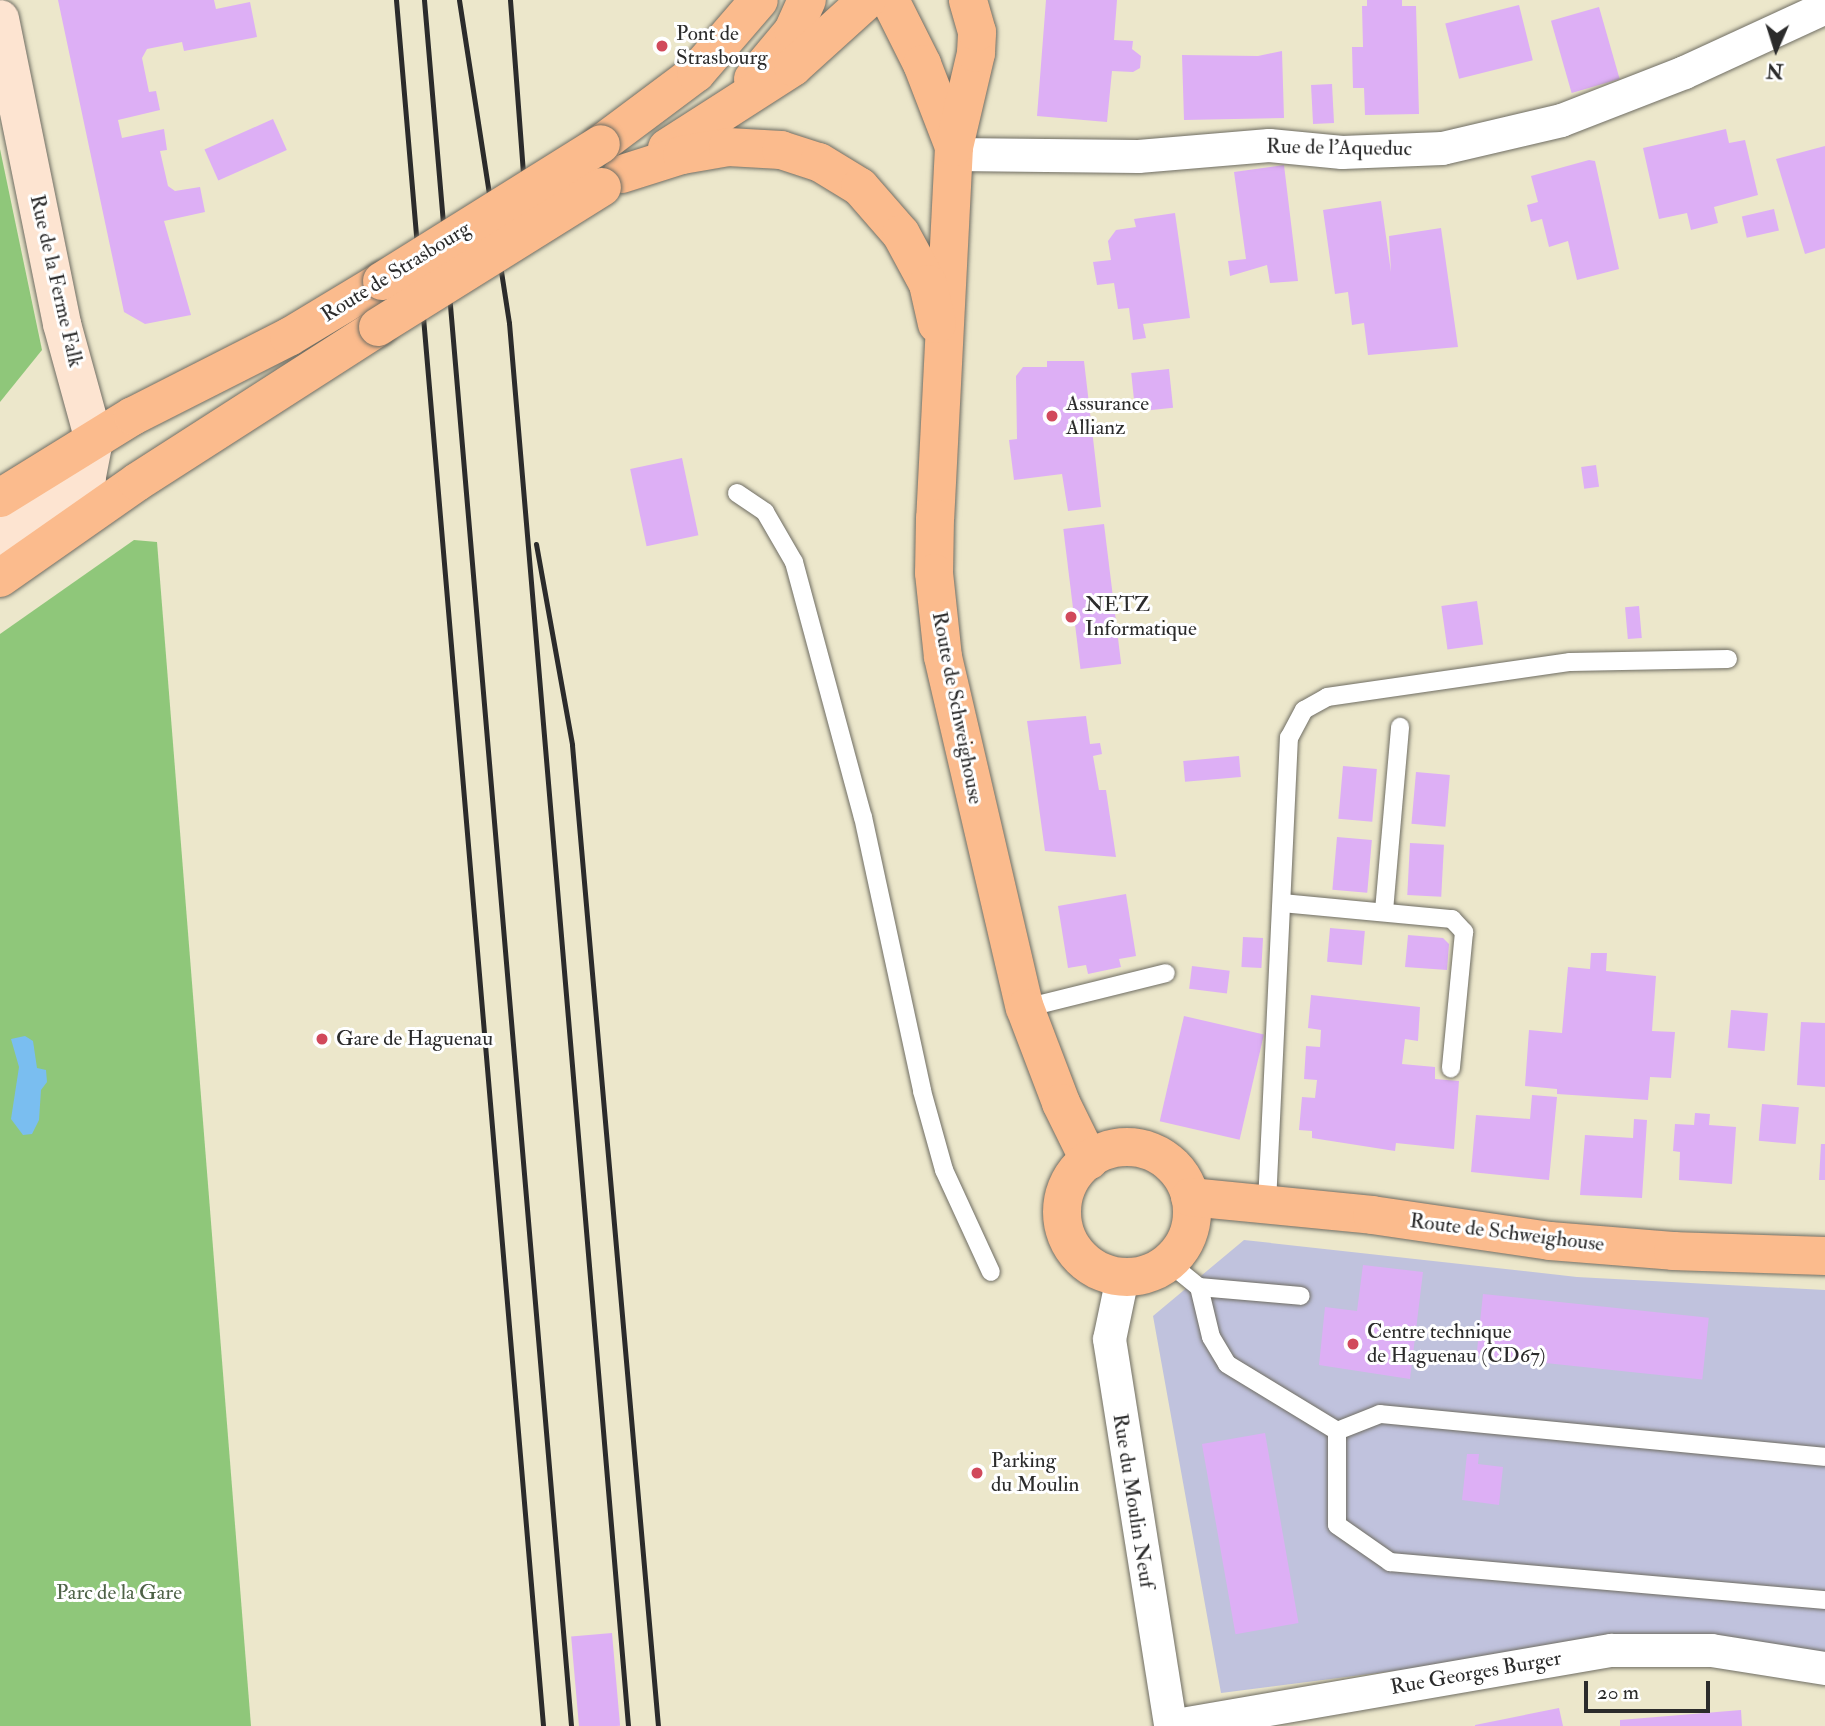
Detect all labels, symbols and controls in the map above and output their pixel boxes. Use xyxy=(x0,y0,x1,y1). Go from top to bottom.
north arrow xyxy=(1741,14,1811,84)
place label: Pont de Strasbourg xyxy=(676,21,768,71)
marker: Pont de Strasbourg xyxy=(654,38,670,54)
text: N xyxy=(1766,58,1784,82)
street label: Rue de l'Aqueduc xyxy=(1266,134,1412,162)
street label: Rue de la Ferme Falk xyxy=(24,192,88,370)
street label: Route de Strasbourg xyxy=(317,216,475,328)
place label: Assurance Allianz xyxy=(1066,391,1149,441)
marker: Assurance Allianz xyxy=(1044,408,1060,424)
place label: NETZ Informatique xyxy=(1085,592,1197,642)
marker: NETZ Informatique xyxy=(1063,609,1079,625)
street label: Route de Schweighouse xyxy=(926,610,988,806)
place label: Gare de Haguenau xyxy=(336,1026,493,1052)
marker: Gare de Haguenau xyxy=(314,1031,330,1047)
street label: Route de Schweighouse xyxy=(1408,1209,1606,1257)
place label: Centre technique de Haguenau (CD67) xyxy=(1367,1319,1545,1369)
marker: Centre technique de Haguenau (CD67) xyxy=(1345,1336,1361,1352)
street label: Rue du Moulin Neuf xyxy=(1107,1412,1159,1590)
place label: Parking du Moulin xyxy=(991,1448,1079,1498)
marker: Parking du Moulin xyxy=(969,1465,985,1481)
park label: Parc de la Gare xyxy=(56,1580,182,1606)
street label: Rue Georges Burger xyxy=(1389,1646,1563,1700)
scale bar xyxy=(1587,1666,1713,1710)
text: 20 m xyxy=(1597,1679,1639,1706)

